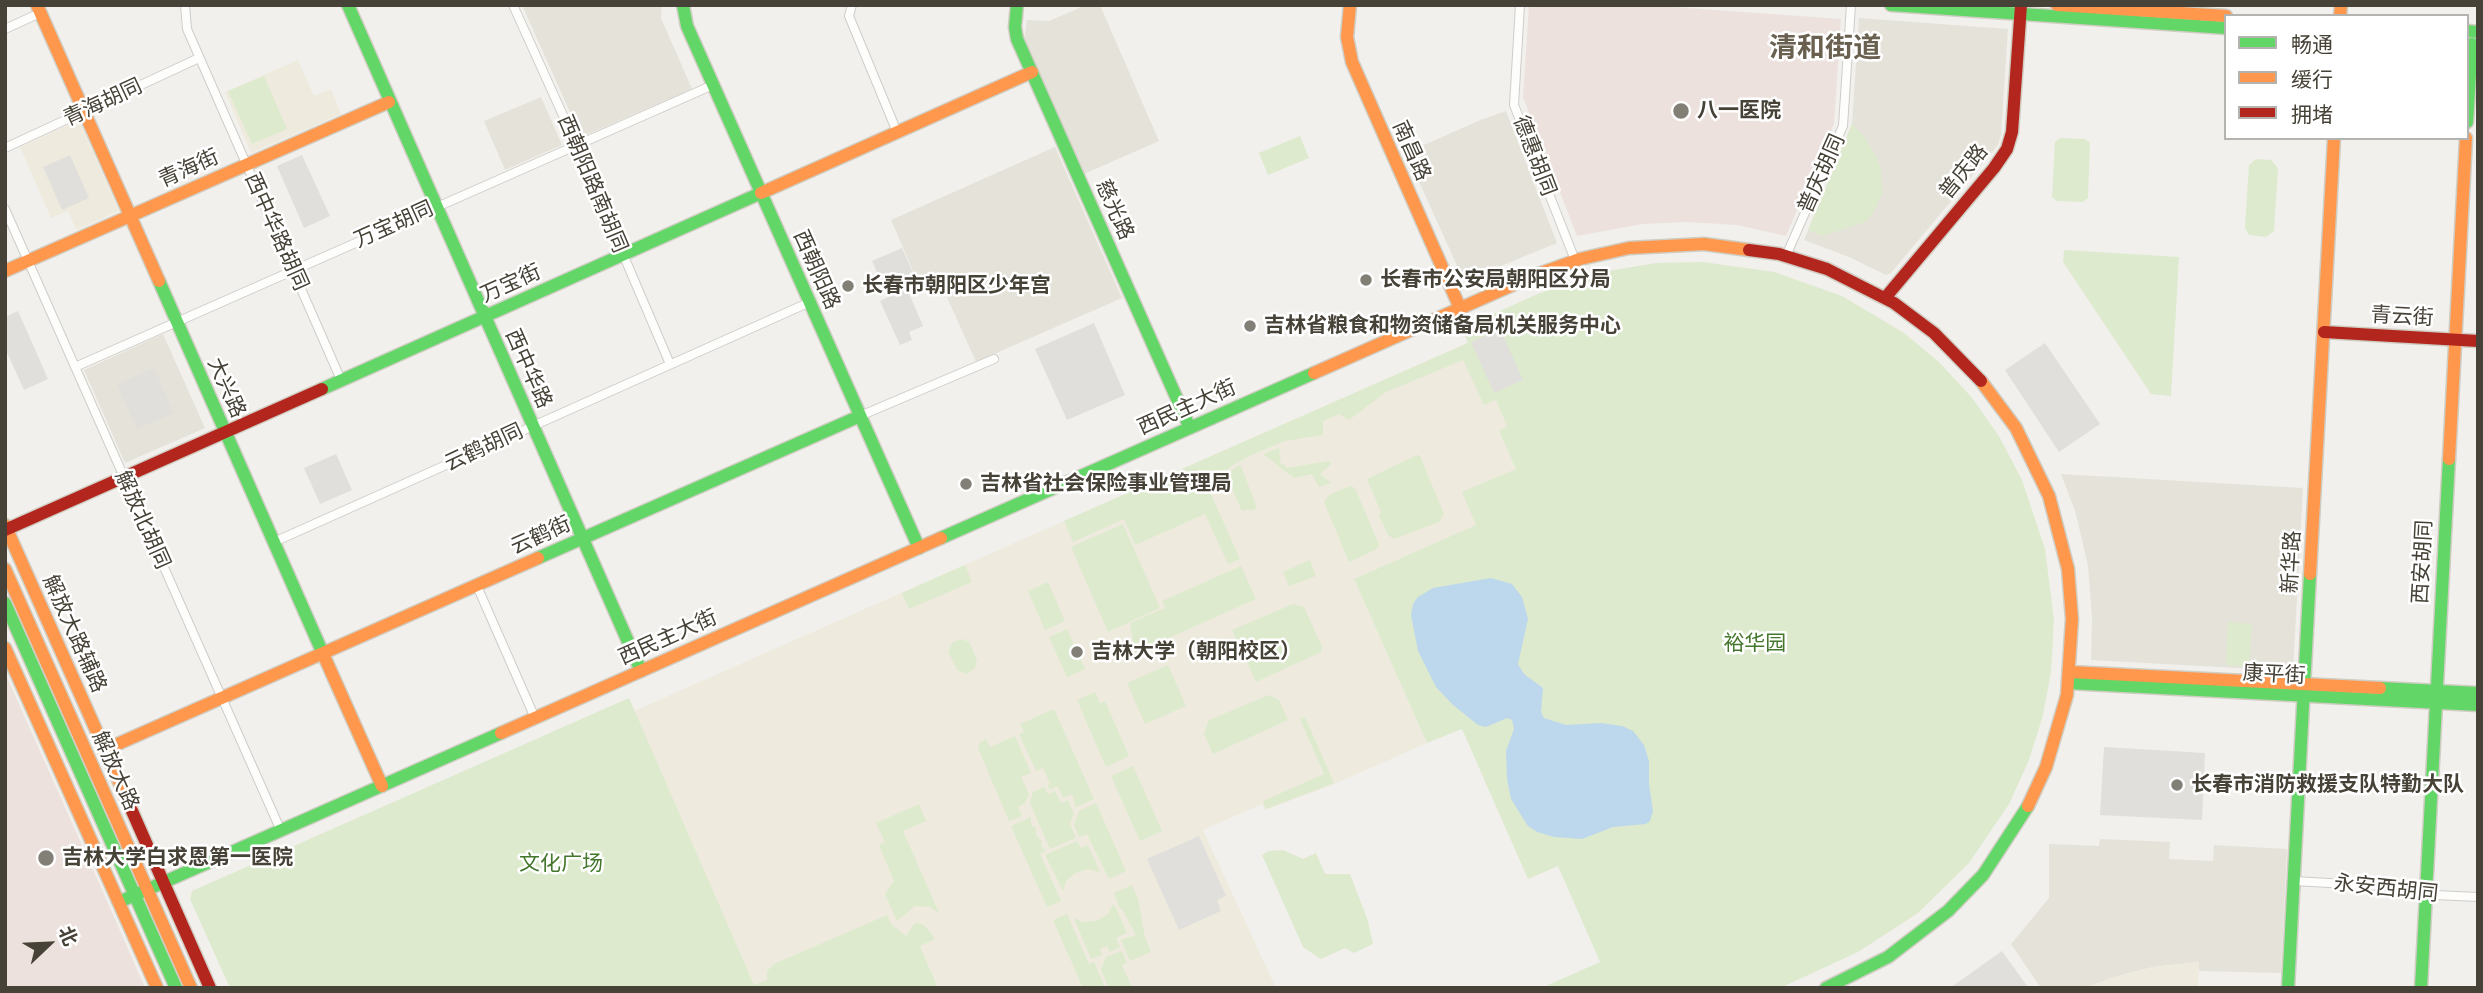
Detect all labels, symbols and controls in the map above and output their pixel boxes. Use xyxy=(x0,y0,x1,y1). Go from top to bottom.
legend xyxy=(2224,14,2469,140)
text: 畅通 xyxy=(2291,30,2333,58)
district label: 清和街道 xyxy=(1769,32,1881,66)
text: 缓行 xyxy=(2291,65,2333,93)
street label: 青海胡同 xyxy=(60,74,146,132)
place label: 八一医院 xyxy=(1697,98,1781,124)
text: 拥堵 xyxy=(2291,100,2333,128)
marker: 八一医院 xyxy=(1671,101,1691,121)
street label: 西朝阳路南胡同 xyxy=(552,111,632,257)
street label: 德惠胡同 xyxy=(1507,112,1561,200)
street label: 南昌路 xyxy=(1387,117,1435,185)
street label: 普庆胡同 xyxy=(1793,131,1851,217)
street label: 普庆路 xyxy=(1934,140,1994,204)
street label: 青海街 xyxy=(155,145,223,193)
street label: 西中华路胡同 xyxy=(239,169,313,295)
street label: 慈光路 xyxy=(1090,176,1138,244)
street label: 万宝胡同 xyxy=(351,196,437,254)
street label: 西朝阳路 xyxy=(787,227,845,313)
street label: 万宝街 xyxy=(477,260,545,308)
place label: 长春市公安局朝阳区分局 xyxy=(1380,267,1611,293)
marker: 长春市公安局朝阳区分局 xyxy=(1358,272,1374,288)
place label: 长春市朝阳区少年宫 xyxy=(862,273,1051,299)
marker: 长春市朝阳区少年宫 xyxy=(840,278,856,294)
street label: 青云街 xyxy=(2370,303,2434,331)
place label: 吉林省粮食和物资储备局机关服务中心 xyxy=(1264,313,1621,339)
marker: 吉林省粮食和物资储备局机关服务中心 xyxy=(1242,318,1258,334)
street label: 西中华路 xyxy=(499,326,557,412)
street label: 大兴路 xyxy=(202,354,250,422)
street label: 西民主大街 xyxy=(1134,375,1240,441)
street label: 云鹤胡同 xyxy=(441,419,527,477)
street label: 解放北胡同 xyxy=(109,467,175,573)
place label: 吉林省社会保险事业管理局 xyxy=(980,471,1232,497)
marker: 吉林省社会保险事业管理局 xyxy=(958,476,974,492)
street label: 云鹤街 xyxy=(507,512,575,560)
street label: 西安胡同 xyxy=(2408,519,2438,605)
street label: 新华路 xyxy=(2278,530,2306,594)
street label: 解放大路辅路 xyxy=(37,571,111,697)
street label: 西民主大街 xyxy=(615,605,721,671)
park label: 裕华园 xyxy=(1724,631,1786,657)
place label: 吉林大学（朝阳校区） xyxy=(1091,639,1301,665)
marker: 吉林大学（朝阳校区） xyxy=(1069,644,1085,660)
street label: 康平街 xyxy=(2242,661,2306,689)
street label: 解放大路 xyxy=(86,728,144,814)
place label: 长春市消防救援支队特勤大队 xyxy=(2191,772,2464,798)
marker: 长春市消防救援支队特勤大队 xyxy=(2169,777,2185,793)
place label: 吉林大学白求恩第一医院 xyxy=(62,845,293,871)
marker: 吉林大学白求恩第一医院 xyxy=(36,848,56,868)
park label: 文化广场 xyxy=(519,851,603,877)
street label: 永安西胡同 xyxy=(2332,871,2440,907)
north arrow xyxy=(14,909,84,979)
text: 北 xyxy=(53,922,84,950)

